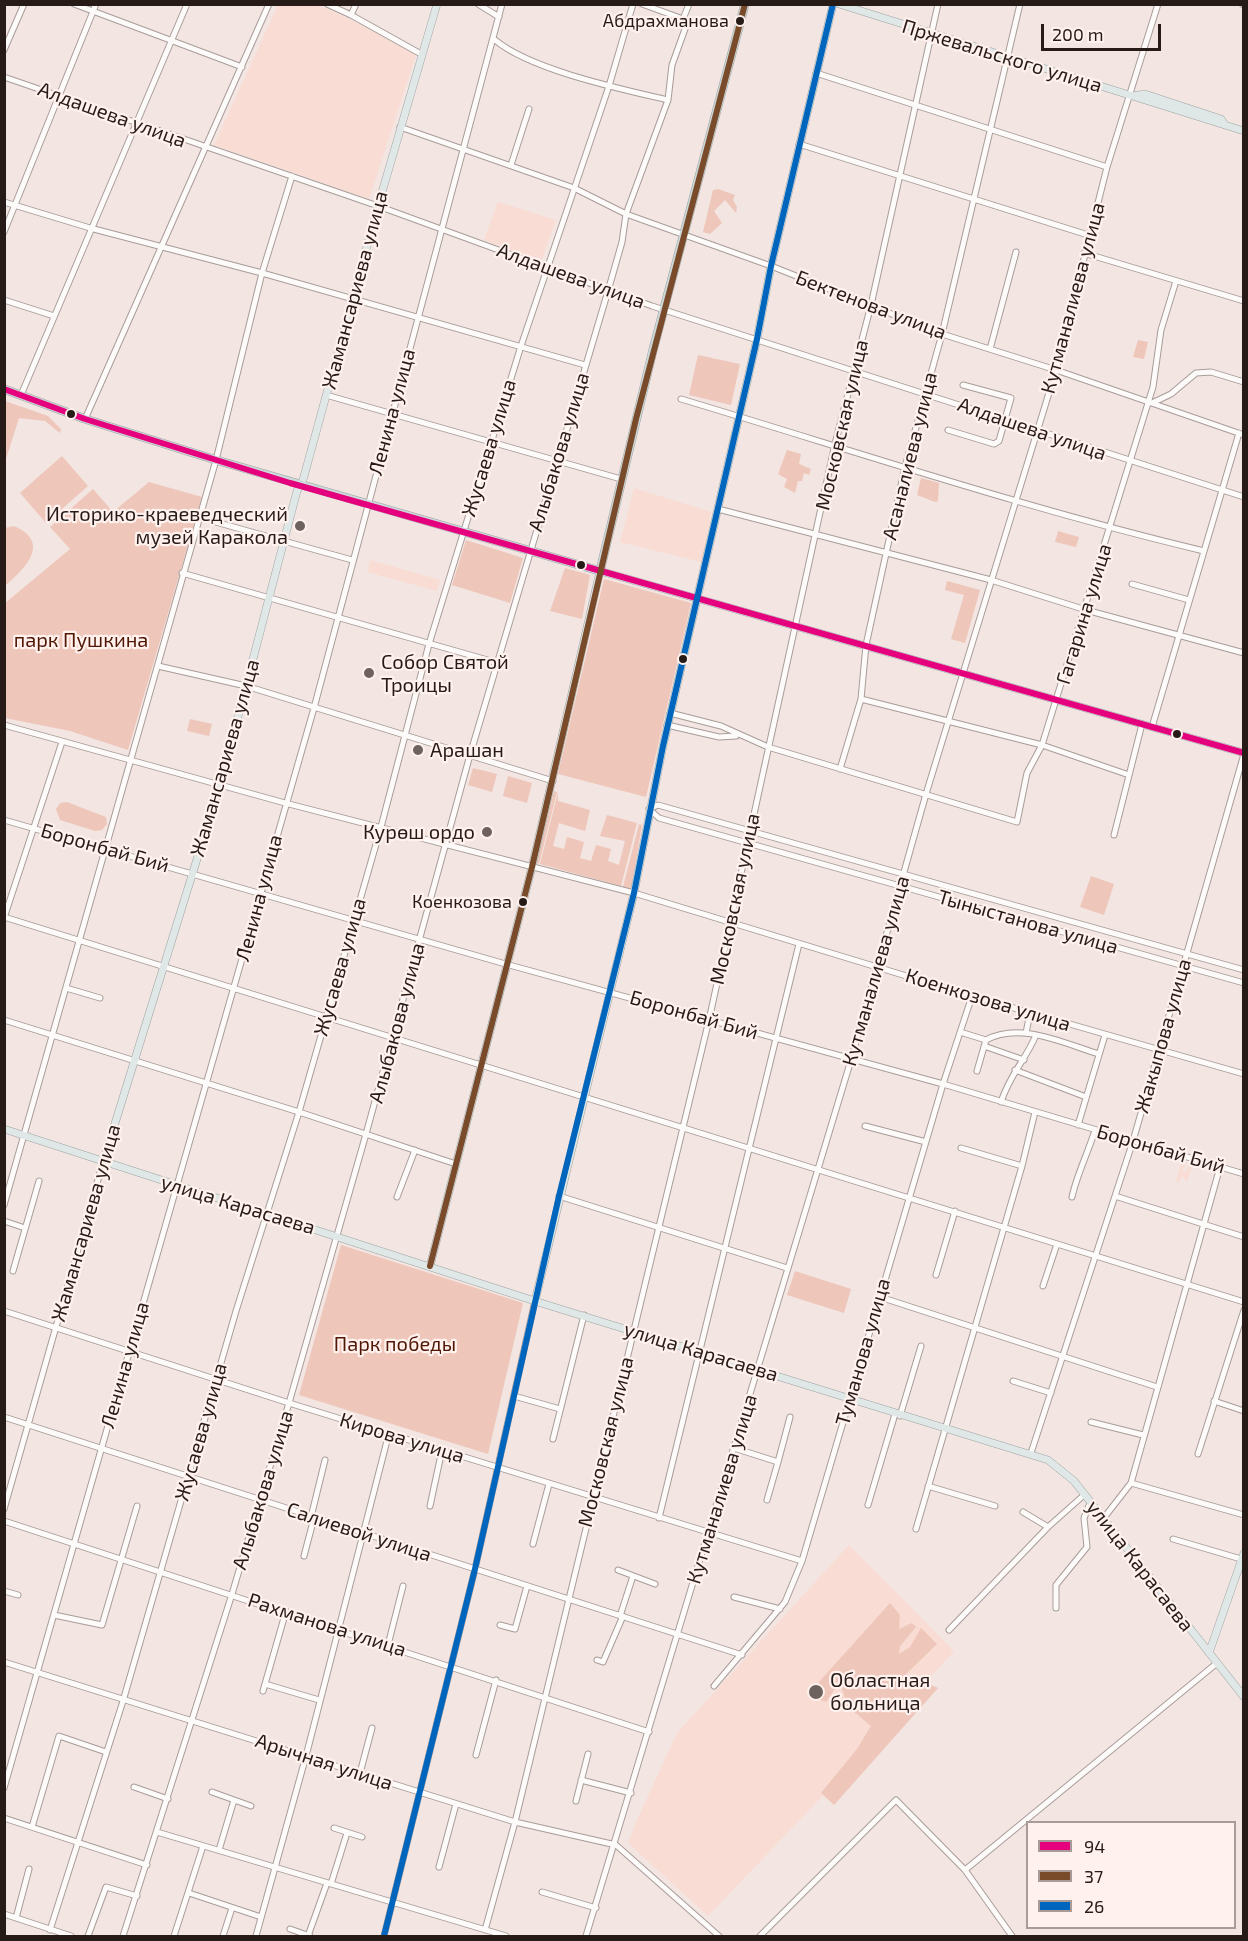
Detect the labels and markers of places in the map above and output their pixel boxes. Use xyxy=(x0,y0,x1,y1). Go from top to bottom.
place label: Абдрахманова xyxy=(603,10,729,32)
marker: Абдрахманова xyxy=(734,15,746,27)
unlabelled marker xyxy=(65,408,77,420)
place label: Историко-краеведческий музей Каракола xyxy=(46,502,288,549)
marker: Историко-краеведческий музей Каракола xyxy=(293,519,307,533)
unlabelled marker xyxy=(575,559,587,571)
place label: Собор Святой Троицы xyxy=(381,650,509,697)
unlabelled marker xyxy=(677,653,689,665)
marker: Собор Святой Троицы xyxy=(362,666,376,680)
unlabelled marker xyxy=(1171,728,1183,740)
place label: Арашан xyxy=(430,738,504,762)
marker: Арашан xyxy=(411,743,425,757)
place label: Курөш ордо xyxy=(363,820,475,844)
marker: Курөш ордо xyxy=(480,825,494,839)
place label: Коенкозова xyxy=(412,891,512,913)
marker: Коенкозова xyxy=(517,896,529,908)
place label: Областная больница xyxy=(830,1668,930,1715)
marker: Областная больница xyxy=(807,1683,825,1701)

